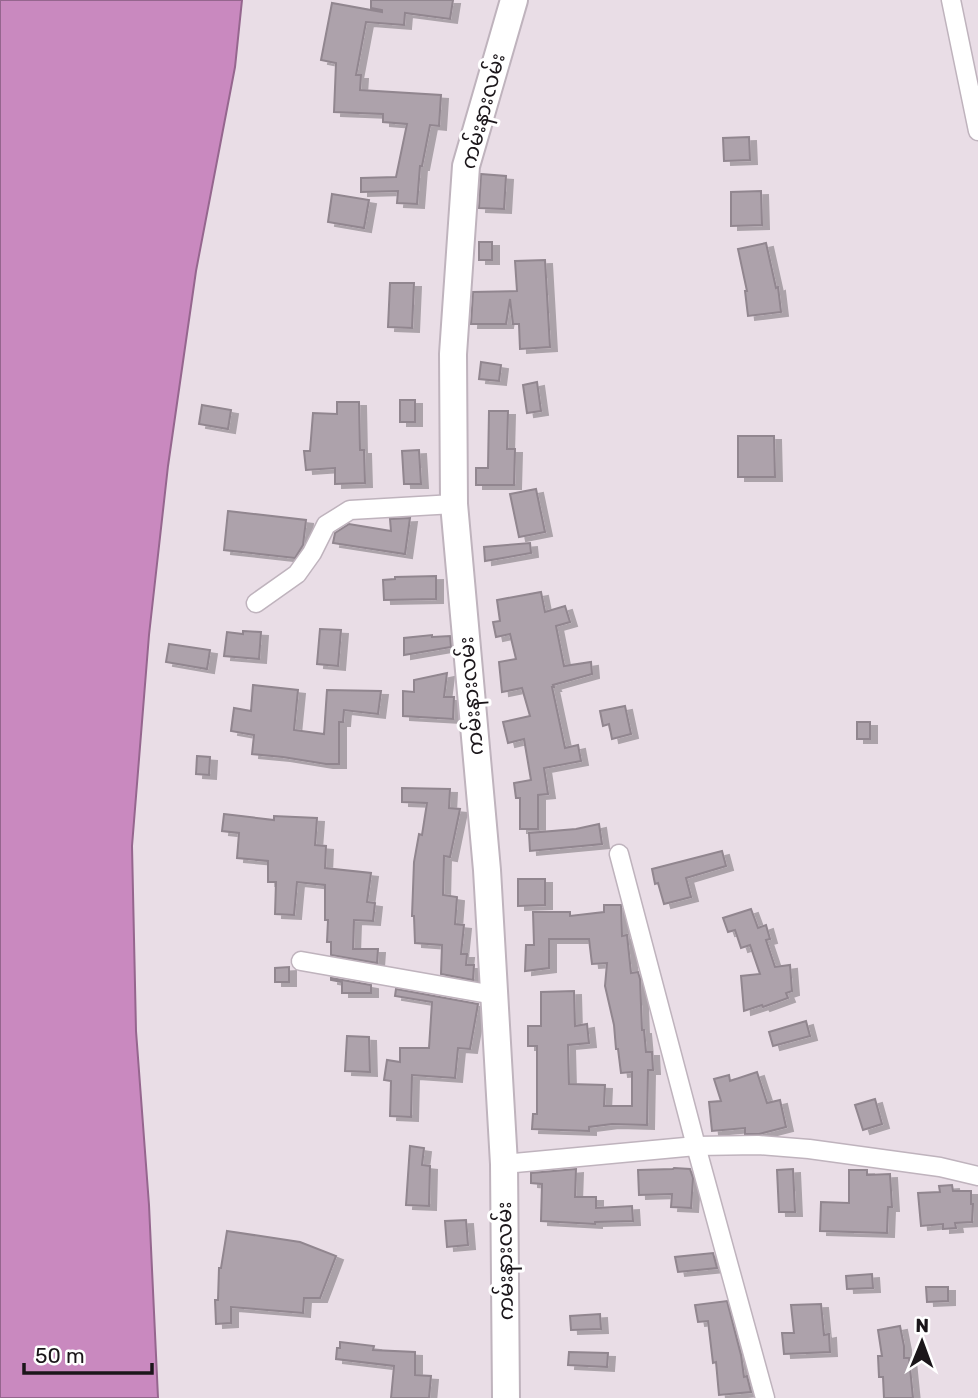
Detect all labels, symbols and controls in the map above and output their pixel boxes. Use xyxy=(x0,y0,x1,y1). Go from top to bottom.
street label: ကမ်းနားလမ်း xyxy=(452,49,515,173)
street label: ကမ်းနားလမ်း xyxy=(450,635,493,757)
street label: ကမ်းနားလမ်း xyxy=(488,1201,523,1321)
north arrow xyxy=(887,1307,957,1377)
text: N xyxy=(915,1314,929,1337)
scale bar xyxy=(24,1332,152,1376)
text: 50 m xyxy=(35,1343,85,1368)

